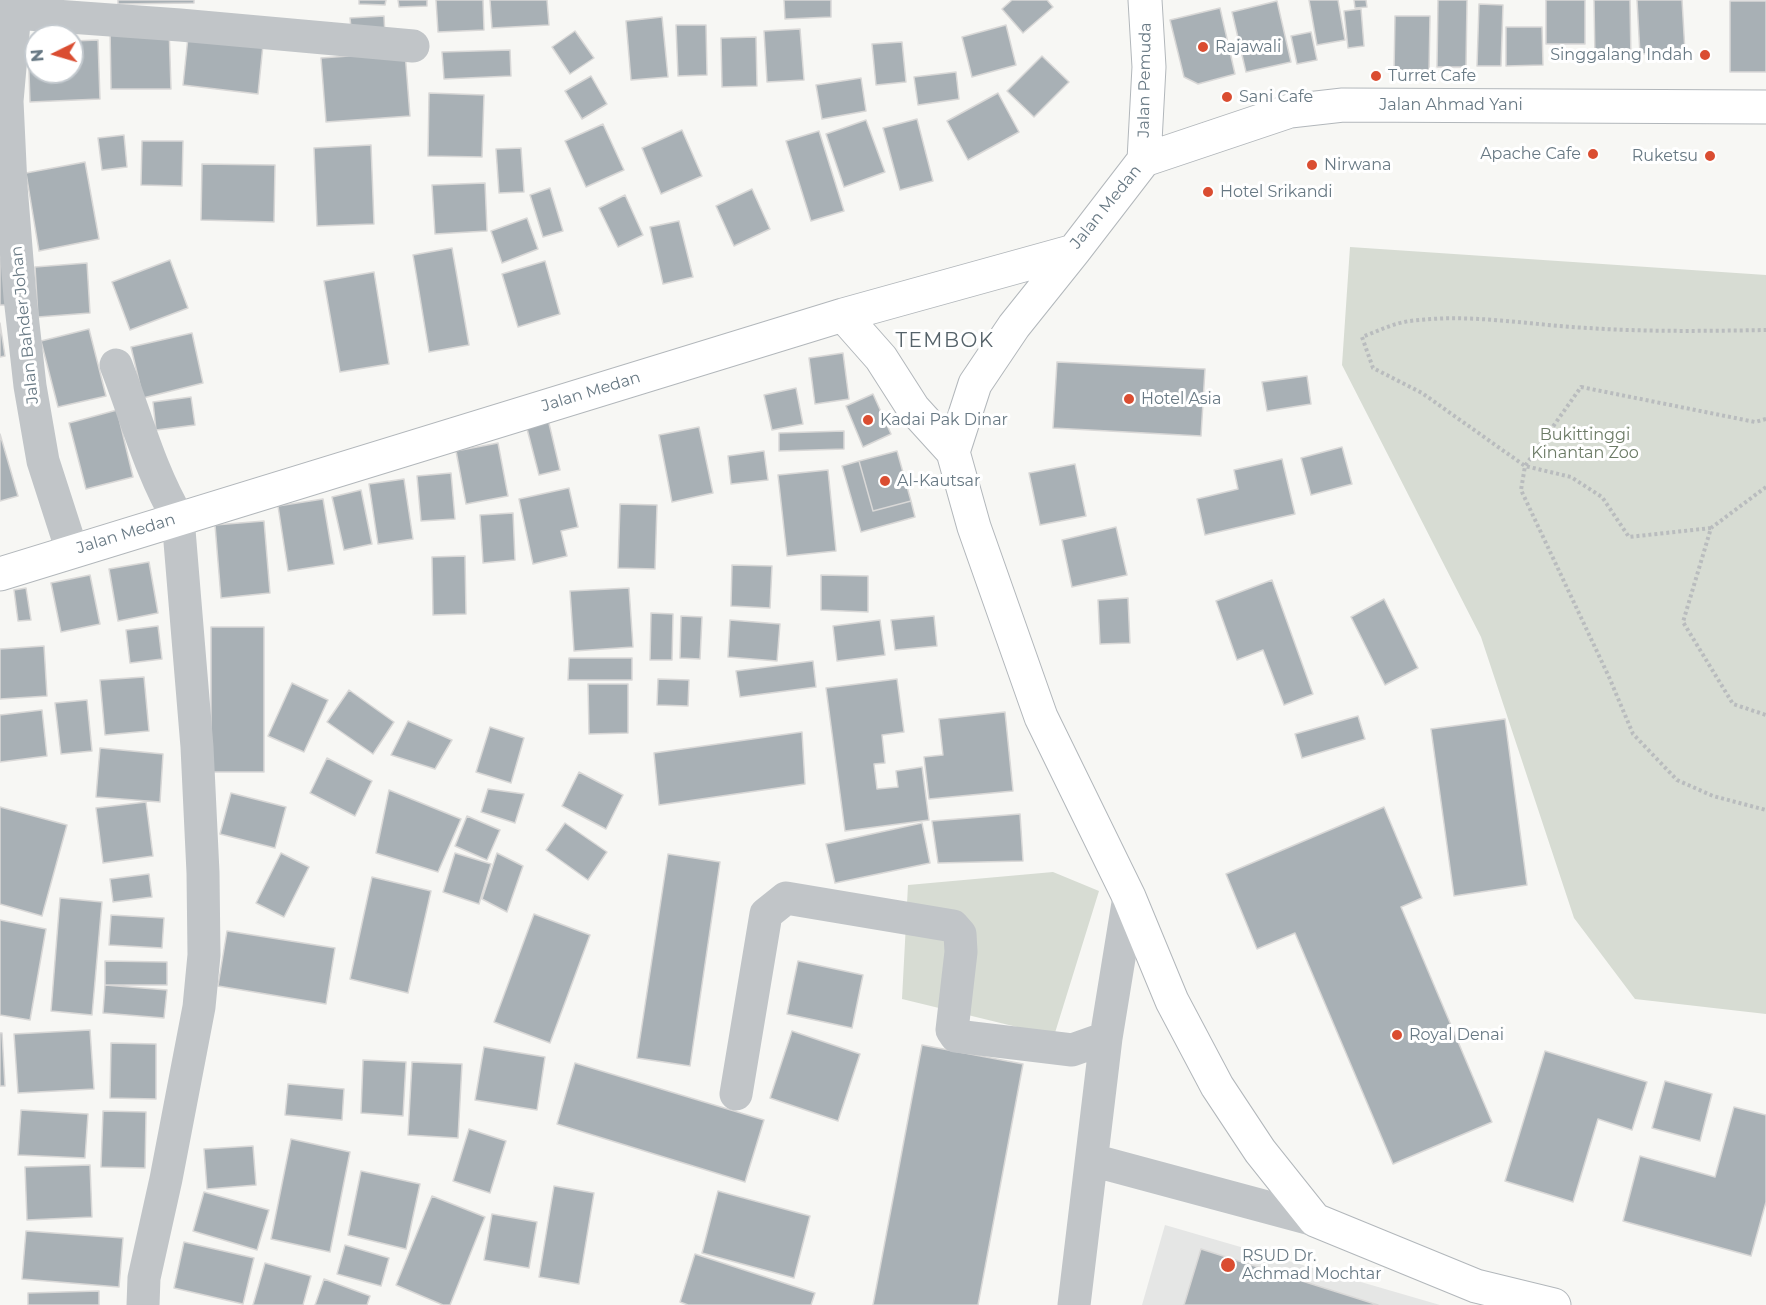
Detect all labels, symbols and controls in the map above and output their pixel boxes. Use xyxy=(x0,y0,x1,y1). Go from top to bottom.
street label: Jalan Pemuda xyxy=(1134,22,1156,138)
north arrow xyxy=(24,24,84,84)
place label: Rajawali xyxy=(1215,37,1281,57)
marker: Rajawali xyxy=(1196,40,1210,54)
place label: Singgalang Indah xyxy=(1550,45,1693,65)
text: N xyxy=(28,48,48,63)
marker: Singgalang Indah xyxy=(1698,48,1712,62)
place label: Turret Cafe xyxy=(1388,66,1476,86)
marker: Turret Cafe xyxy=(1369,69,1383,83)
place label: Sani Cafe xyxy=(1239,87,1313,107)
marker: Sani Cafe xyxy=(1220,90,1234,104)
street label: Jalan Ahmad Yani xyxy=(1379,95,1523,115)
place label: Apache Cafe xyxy=(1480,144,1581,164)
place label: Ruketsu xyxy=(1632,146,1698,166)
marker: Apache Cafe xyxy=(1586,147,1600,161)
marker: Ruketsu xyxy=(1703,149,1717,163)
place label: Nirwana xyxy=(1324,155,1391,175)
marker: Nirwana xyxy=(1305,158,1319,172)
street label: Jalan Medan xyxy=(1066,161,1146,253)
place label: Hotel Srikandi xyxy=(1220,182,1333,202)
marker: Hotel Srikandi xyxy=(1201,185,1215,199)
street label: Jalan Bahder Johan xyxy=(7,245,43,405)
district label: TEMBOK xyxy=(895,329,995,353)
street label: Jalan Medan xyxy=(539,368,643,416)
place label: Hotel Asia xyxy=(1141,389,1221,409)
marker: Hotel Asia xyxy=(1122,392,1136,406)
place label: Kadai Pak Dinar xyxy=(880,410,1008,430)
marker: Kadai Pak Dinar xyxy=(861,413,875,427)
park label: Bukittinggi Kinantan Zoo xyxy=(1531,425,1639,463)
place label: Al-Kautsar xyxy=(897,471,980,491)
marker: Al-Kautsar xyxy=(878,474,892,488)
street label: Jalan Medan xyxy=(74,510,178,558)
place label: Royal Denai xyxy=(1409,1025,1504,1045)
marker: Royal Denai xyxy=(1390,1028,1404,1042)
place label: RSUD Dr. Achmad Mochtar xyxy=(1242,1246,1382,1284)
marker: RSUD Dr. Achmad Mochtar xyxy=(1219,1256,1237,1274)

